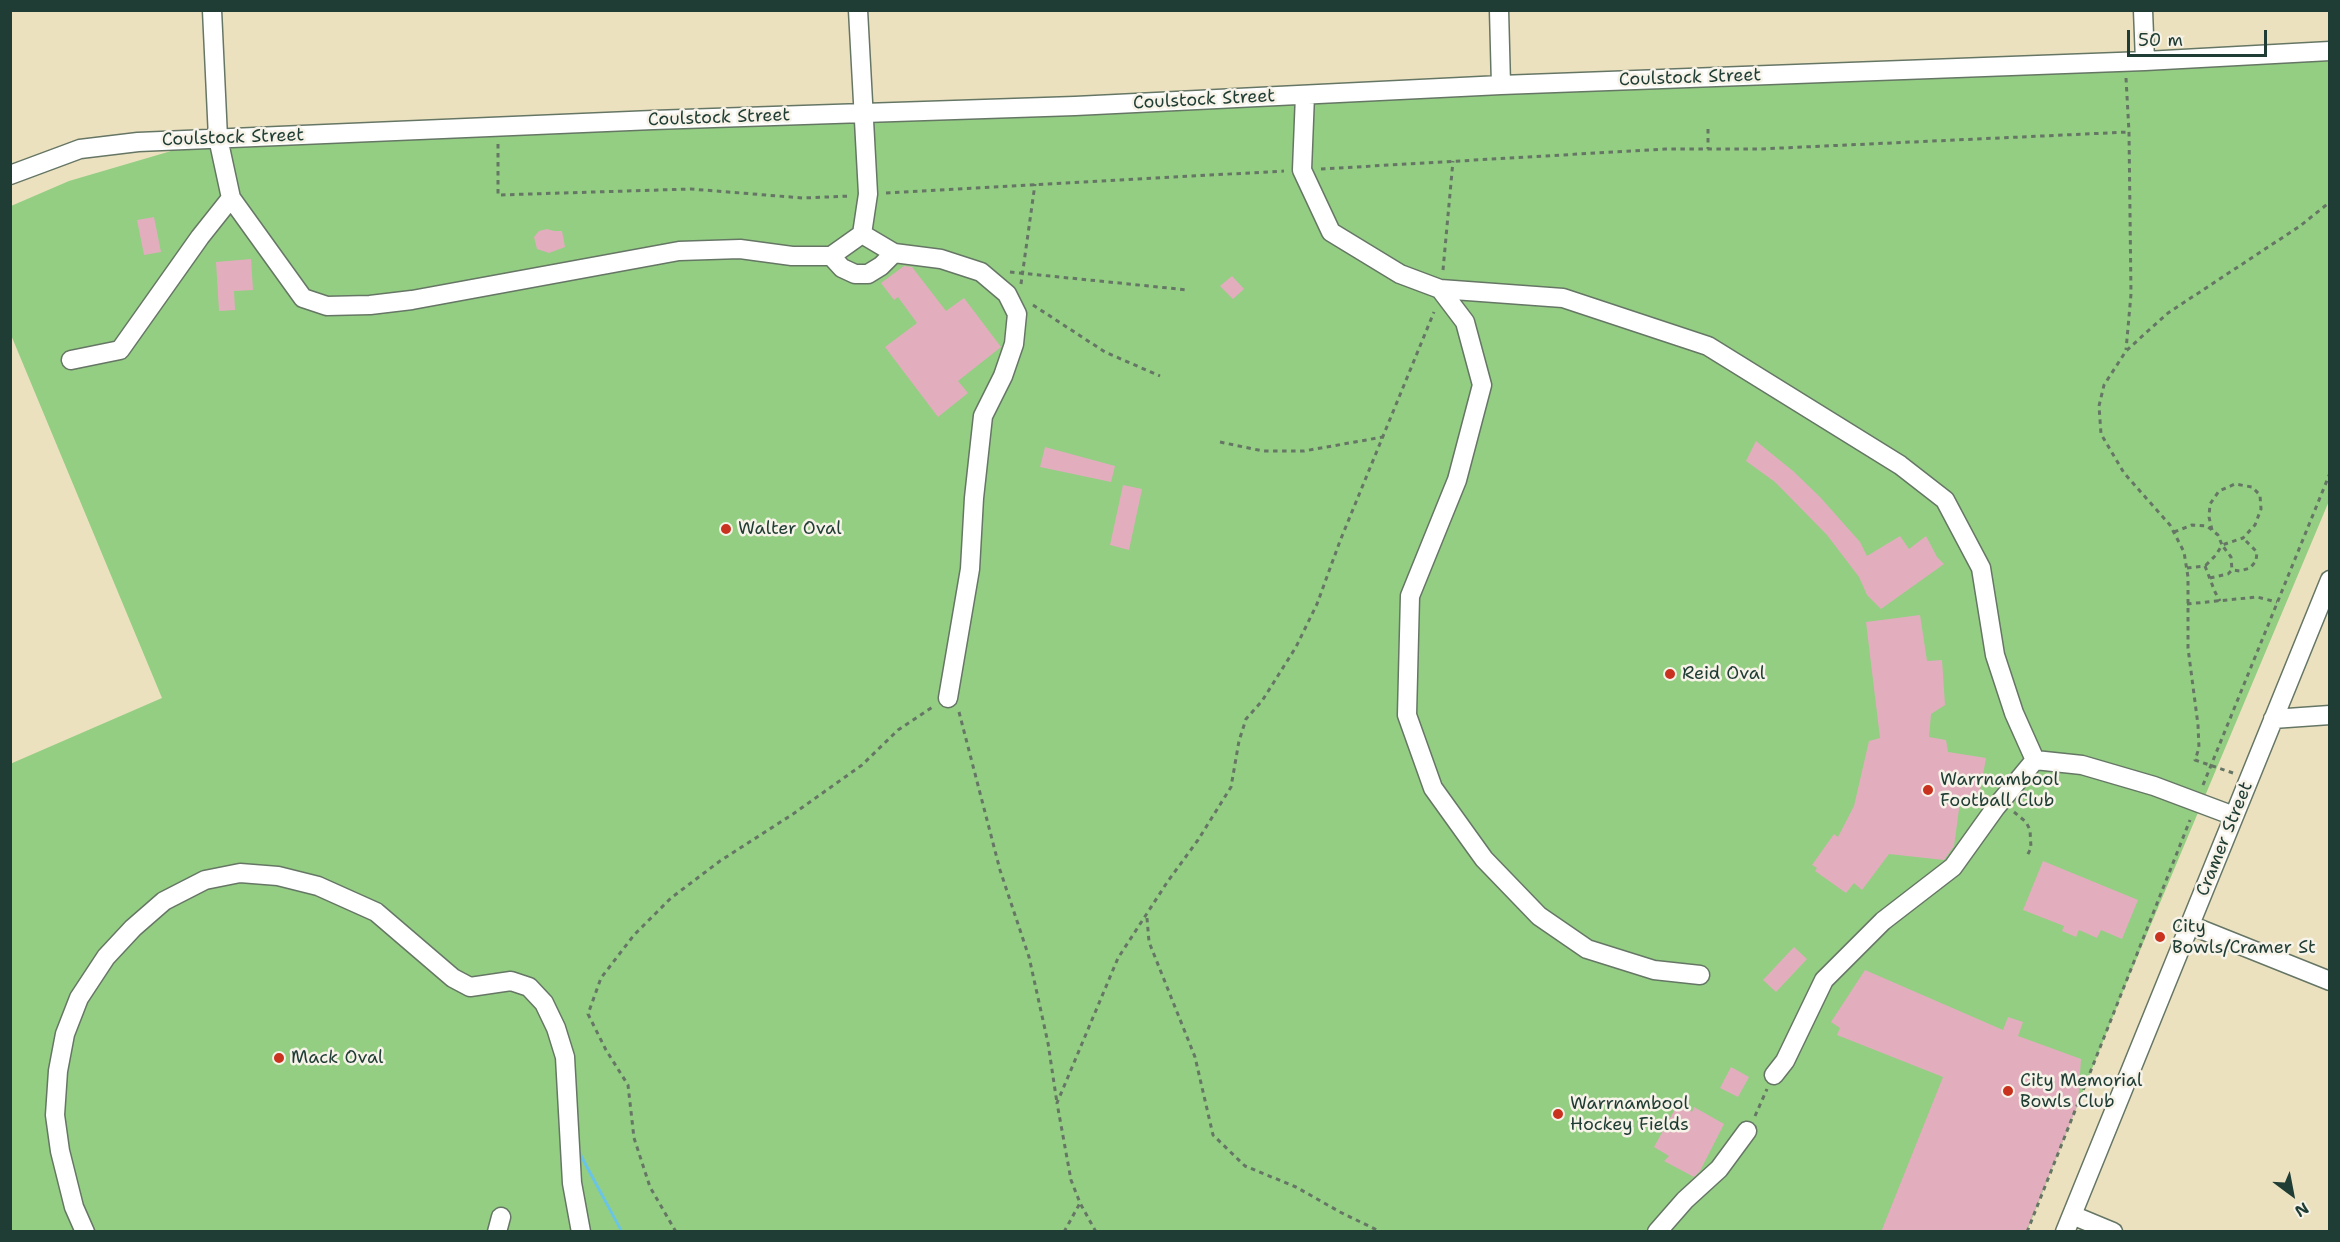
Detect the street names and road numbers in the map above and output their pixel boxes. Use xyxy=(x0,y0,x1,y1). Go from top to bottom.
street label: Coulstock Street xyxy=(1618,65,1762,91)
street label: Coulstock Street xyxy=(1132,85,1276,115)
street label: Coulstock Street xyxy=(647,105,791,131)
street label: Coulstock Street xyxy=(161,125,305,151)
street label: Cramer Street xyxy=(2192,779,2258,899)

